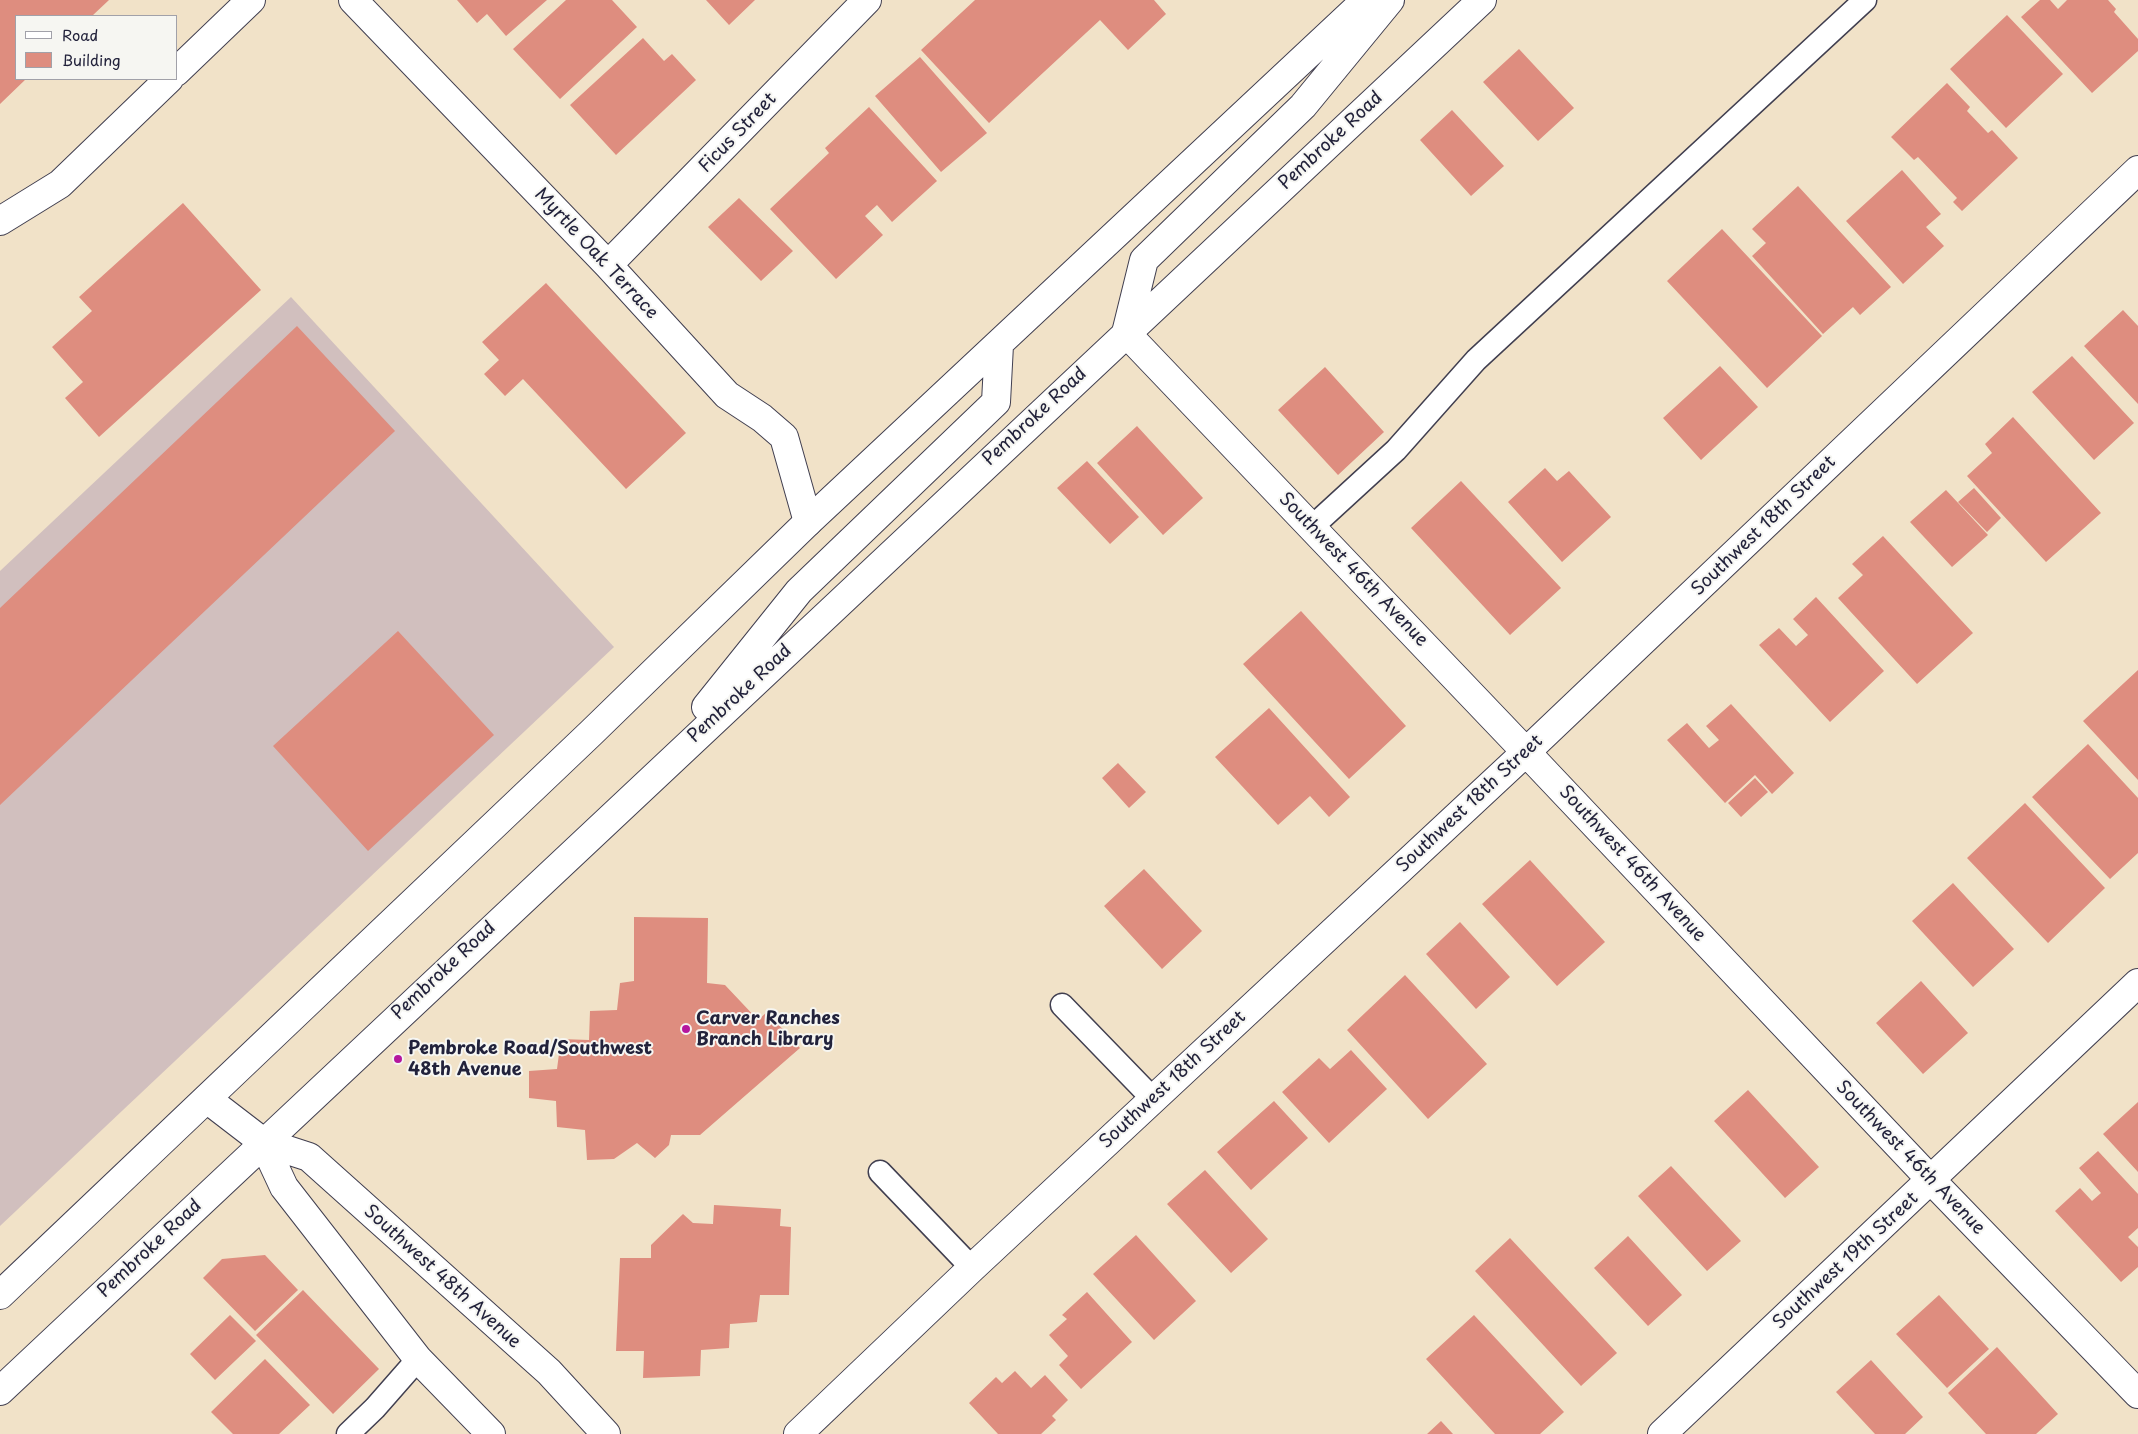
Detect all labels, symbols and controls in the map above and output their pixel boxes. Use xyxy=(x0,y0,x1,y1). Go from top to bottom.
legend xyxy=(15,15,178,80)
text: Road xyxy=(62,23,98,46)
text: Building xyxy=(62,48,121,71)
street label: Pembroke Road xyxy=(1274,87,1388,195)
street label: Ficus Street xyxy=(695,89,781,177)
street label: Myrtle Oak Terrace xyxy=(530,184,662,324)
street label: Pembroke Road xyxy=(978,363,1092,471)
street label: Southwest 18th Street xyxy=(1688,452,1840,600)
street label: Southwest 46th Avenue xyxy=(1274,489,1432,651)
street label: Pembroke Road xyxy=(683,640,797,748)
street label: Southwest 18th Street xyxy=(1392,731,1548,877)
street label: Southwest 46th Avenue xyxy=(1554,782,1710,946)
street label: Pembroke Road xyxy=(387,917,501,1025)
street label: Southwest 18th Street xyxy=(1095,1007,1251,1153)
place label: Carver Ranches Branch Library xyxy=(696,1008,840,1050)
marker: Carver Ranches Branch Library xyxy=(680,1023,692,1035)
place label: Pembroke Road/Southwest 48th Avenue xyxy=(408,1038,652,1080)
marker: Pembroke Road/Southwest 48th Avenue xyxy=(392,1053,404,1065)
street label: Southwest 46th Avenue xyxy=(1831,1077,1989,1239)
street label: Southwest 19th Street xyxy=(1769,1188,1923,1334)
street label: Pembroke Road xyxy=(93,1195,207,1303)
street label: Southwest 48th Avenue xyxy=(359,1201,525,1353)

